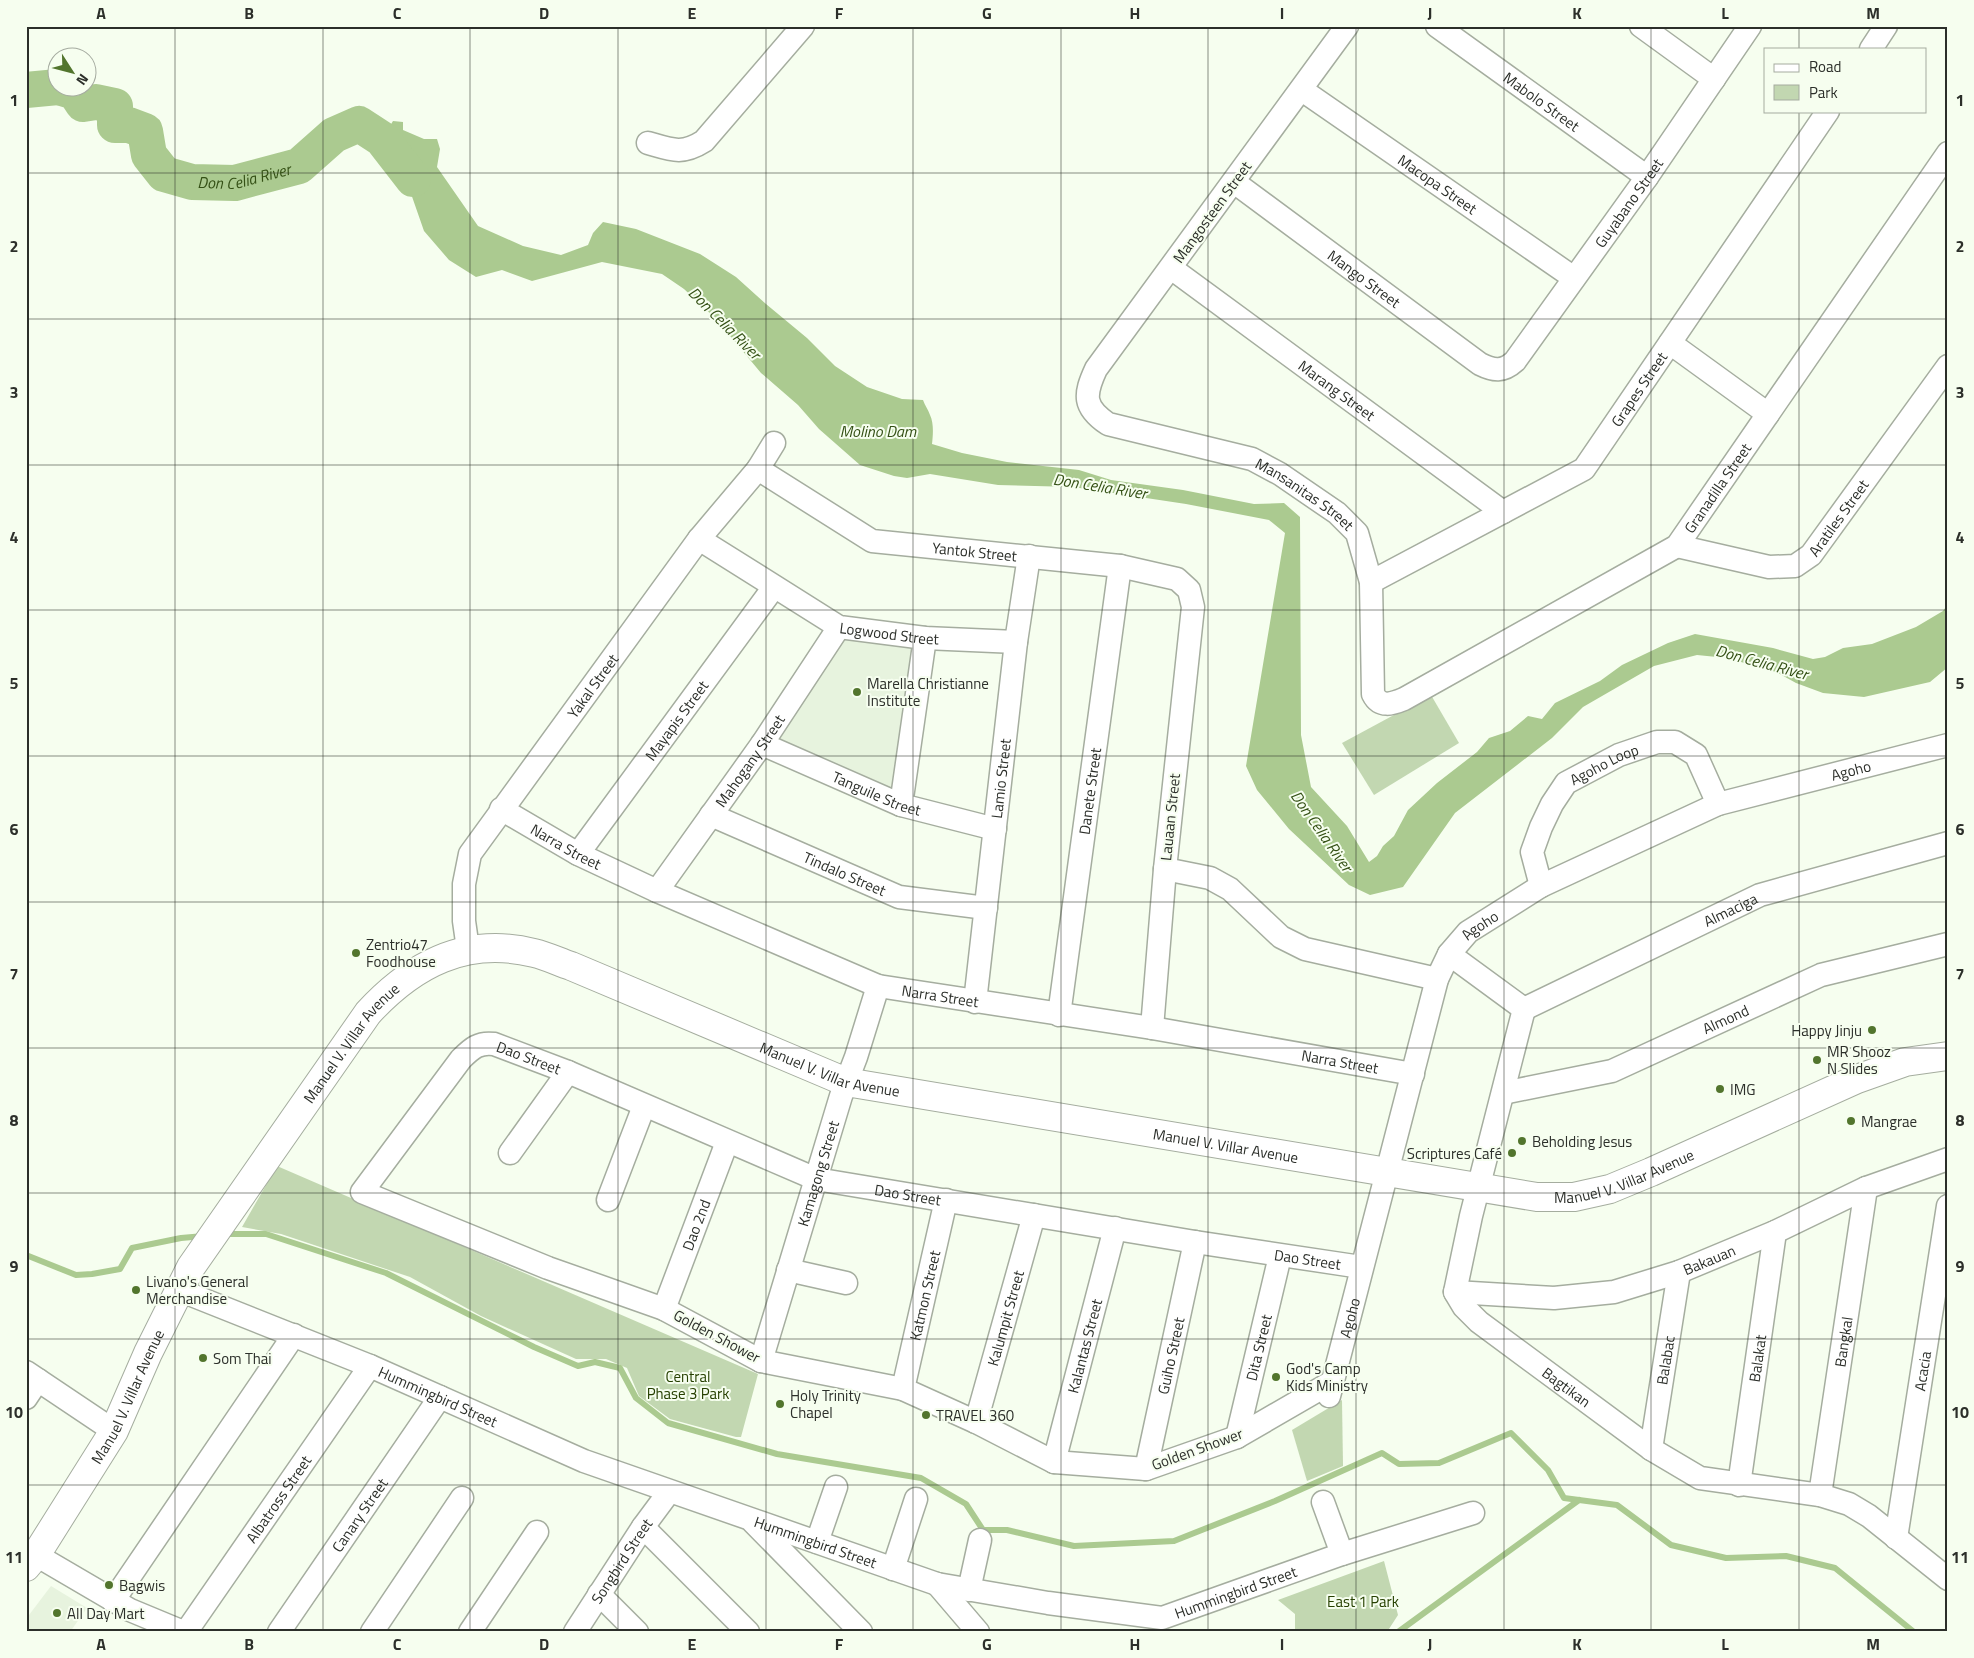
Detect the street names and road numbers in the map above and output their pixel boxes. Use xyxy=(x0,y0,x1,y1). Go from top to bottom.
street label: Mabolo Street xyxy=(1499,66,1585,137)
street label: Macopa Street xyxy=(1393,148,1483,220)
street label: Guyabano Street xyxy=(1589,153,1669,252)
street label: Mangosteen Street xyxy=(1167,156,1257,268)
street label: Mango Street xyxy=(1323,244,1406,314)
street label: Grapes Street xyxy=(1605,346,1673,431)
street label: Marang Street xyxy=(1294,354,1381,427)
street label: Granadilla Street xyxy=(1678,437,1757,538)
street label: Mansanitas Street xyxy=(1251,451,1360,536)
street label: Aratiles Street xyxy=(1802,474,1874,561)
street label: Yantok Street xyxy=(931,536,1019,567)
street label: Logwood Street xyxy=(838,616,940,650)
street label: Yakal Street xyxy=(561,648,624,723)
street label: Mayapis Street xyxy=(639,675,714,765)
street label: Mahogany Street xyxy=(709,709,790,812)
street label: Lamio Street xyxy=(984,736,1017,820)
street label: Agoho Loop xyxy=(1565,738,1642,791)
street label: Danete Street xyxy=(1072,745,1107,836)
street label: Agoho xyxy=(1828,754,1873,786)
street label: Tanguile Street xyxy=(829,765,924,821)
street label: Lauaan Street xyxy=(1154,771,1186,862)
street label: Narra Street xyxy=(526,817,606,875)
street label: Tindalo Street xyxy=(800,845,890,902)
street label: Almaciga xyxy=(1699,886,1762,932)
street label: Agoho xyxy=(1455,904,1503,945)
street label: Manuel V. Villar Avenue xyxy=(297,977,404,1108)
street label: Narra Street xyxy=(900,978,981,1013)
street label: Almond xyxy=(1698,998,1752,1040)
street label: Dao Street xyxy=(493,1035,565,1080)
street label: Manuel V. Villar Avenue xyxy=(756,1035,902,1102)
street label: Narra Street xyxy=(1300,1043,1381,1079)
street label: Kamagong Street xyxy=(791,1117,845,1229)
street label: Manuel V. Villar Avenue xyxy=(1151,1122,1300,1169)
street label: Manuel V. Villar Avenue xyxy=(1554,1143,1697,1209)
street label: Dao Street xyxy=(873,1177,943,1211)
street label: Dao 2nd xyxy=(676,1196,716,1254)
street label: Bakauan xyxy=(1679,1238,1739,1281)
street label: Dao Street xyxy=(1273,1243,1343,1275)
street label: Katmon Street xyxy=(903,1247,946,1343)
street label: Kalumpit Street xyxy=(981,1267,1030,1369)
street label: Kalantas Street xyxy=(1061,1295,1108,1396)
street label: Agoho xyxy=(1333,1295,1366,1340)
street label: Golden Shower xyxy=(669,1303,765,1369)
street label: Dita Street xyxy=(1239,1311,1277,1383)
street label: Guiho Street xyxy=(1151,1314,1190,1396)
street label: Bangkal xyxy=(1828,1315,1858,1368)
street label: Manuel V. Villar Avenue xyxy=(85,1325,170,1468)
street label: Balakat xyxy=(1742,1332,1772,1383)
street label: Balabac xyxy=(1650,1334,1680,1386)
street label: Acacia xyxy=(1908,1349,1937,1393)
street label: Hummingbird Street xyxy=(375,1360,502,1433)
street label: Bagtikan xyxy=(1537,1361,1596,1413)
street label: Golden Shower xyxy=(1148,1422,1246,1476)
street label: Albatross Street xyxy=(240,1450,317,1547)
street label: Canary Street xyxy=(326,1472,393,1557)
street label: Hummingbird Street xyxy=(751,1510,881,1574)
street label: Songbird Street xyxy=(585,1512,658,1608)
street label: Hummingbird Street xyxy=(1171,1559,1300,1624)

